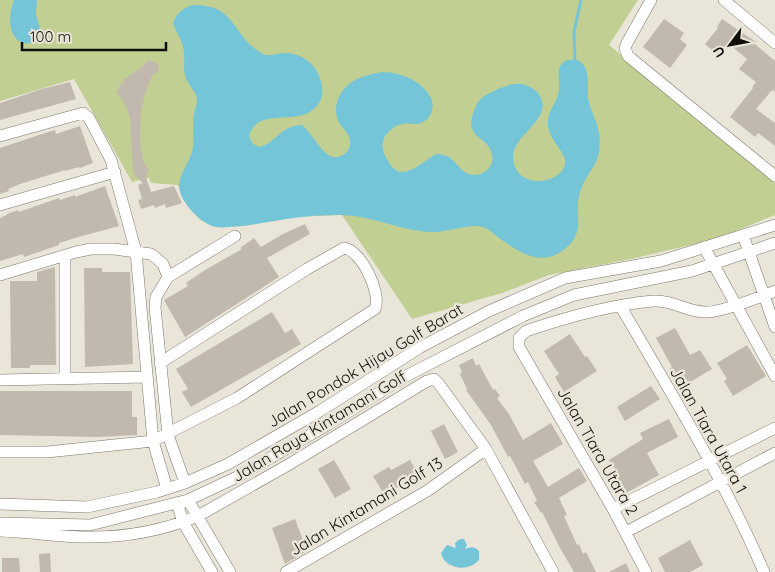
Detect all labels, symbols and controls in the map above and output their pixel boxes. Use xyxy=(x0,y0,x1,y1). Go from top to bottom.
scale bar xyxy=(22,20,166,52)
north arrow xyxy=(705,20,755,70)
text: 100 m xyxy=(30,27,71,46)
text: U xyxy=(709,43,729,61)
street label: Jalan Pondok Hijau Golf Barat xyxy=(264,299,466,431)
street label: Jalan Tiara Utara 1 xyxy=(666,363,752,497)
street label: Jalan Raya Kintamani Golf xyxy=(228,366,410,486)
street label: Jalan Tiara Utara 2 xyxy=(553,384,643,519)
street label: Jalan Kintamani Golf 13 xyxy=(286,452,446,560)

